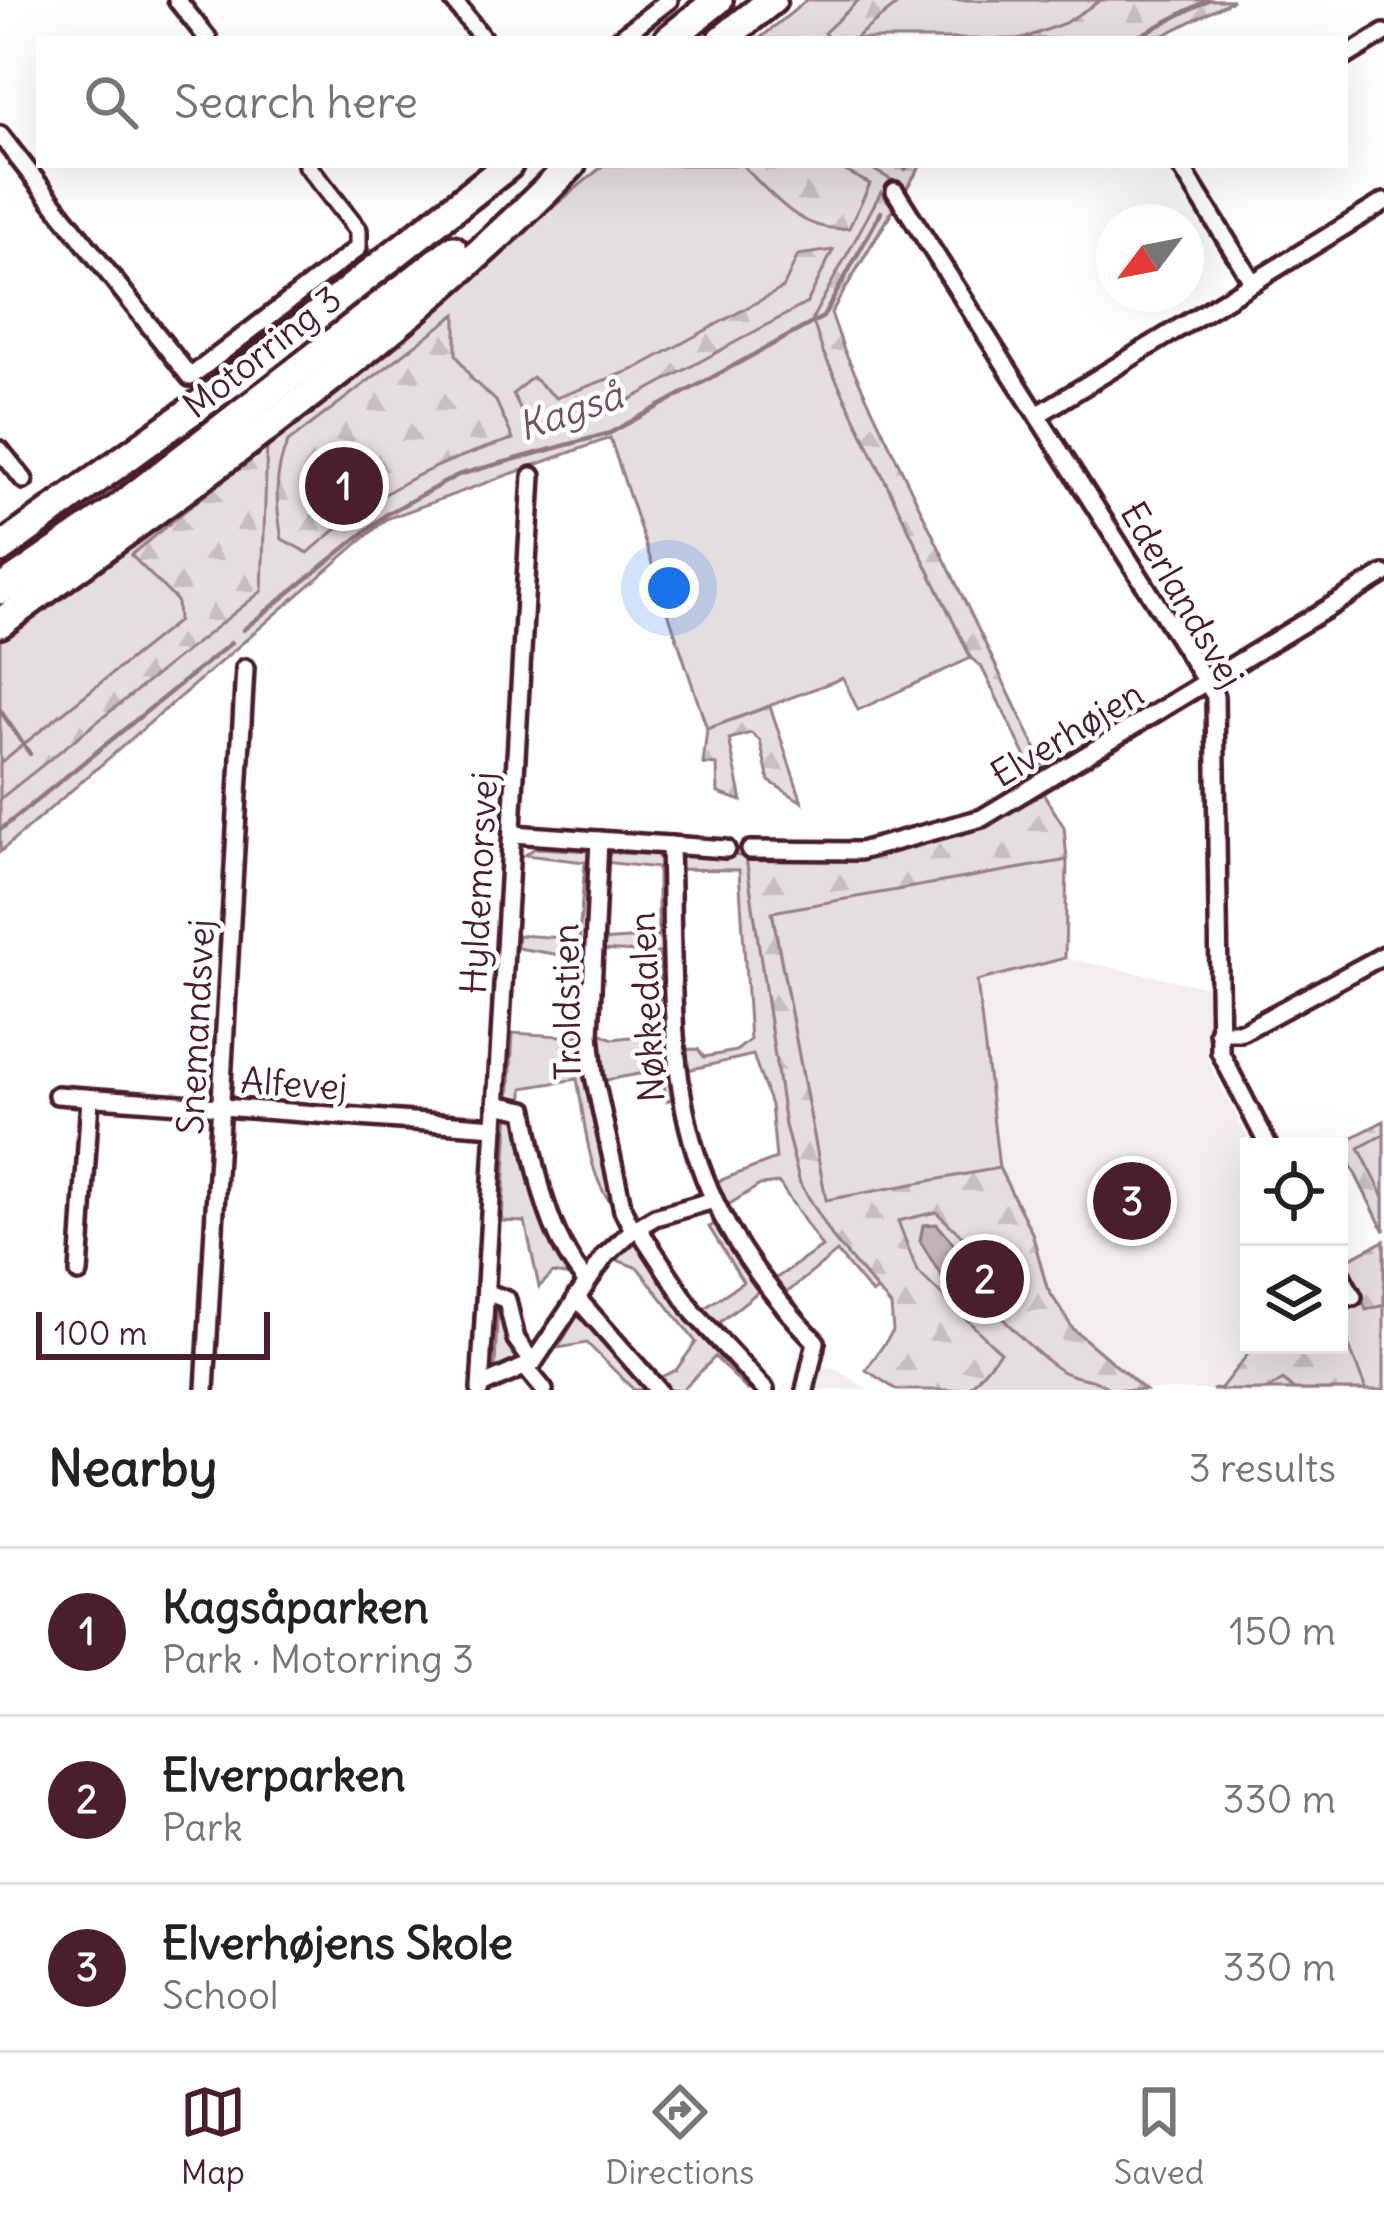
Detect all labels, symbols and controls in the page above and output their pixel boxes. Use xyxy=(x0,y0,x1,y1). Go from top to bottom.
search box xyxy=(36,36,1348,168)
icon: search xyxy=(78,69,144,135)
text: Search here xyxy=(174,74,418,130)
north arrow xyxy=(1096,204,1204,312)
street label: Motorring 3 xyxy=(174,276,350,428)
water label: Kagså xyxy=(511,370,631,452)
pin: 1 xyxy=(305,441,383,531)
street label: Ederlandsvej xyxy=(1111,494,1253,696)
your location xyxy=(639,558,699,618)
street label: Elverhøjen xyxy=(983,671,1151,797)
street label: Hyldemorsvej xyxy=(451,771,507,995)
street label: Nøkkedalen xyxy=(620,911,674,1103)
street label: Snemandsvej xyxy=(168,918,224,1136)
street label: Troldstien xyxy=(543,923,591,1081)
street label: Alfevej xyxy=(239,1058,349,1110)
map controls xyxy=(1240,1138,1348,1354)
button: locate xyxy=(1240,1138,1348,1246)
pin: 3 xyxy=(1093,1156,1171,1246)
pin: 2 xyxy=(946,1234,1024,1324)
button: layers xyxy=(1240,1246,1348,1354)
scale bar xyxy=(36,1306,270,1359)
text: 100 m xyxy=(54,1312,147,1354)
text: Nearby xyxy=(48,1436,217,1500)
text: 3 results xyxy=(1189,1444,1336,1493)
text: Kagsåparken xyxy=(162,1579,429,1635)
text: 1 xyxy=(79,1607,95,1656)
text: 150 m xyxy=(1229,1607,1336,1656)
text: Park · Motorring 3 xyxy=(162,1635,474,1684)
text: Elverparken xyxy=(162,1747,406,1803)
text: 2 xyxy=(76,1775,98,1824)
text: 330 m xyxy=(1223,1775,1336,1824)
text: Park xyxy=(162,1803,243,1852)
text: Elverhøjens Skole xyxy=(162,1915,513,1971)
text: 3 xyxy=(76,1943,98,1992)
text: 330 m xyxy=(1223,1943,1336,1992)
text: School xyxy=(162,1971,279,2020)
tab: Map xyxy=(180,2079,246,2193)
tab: Directions xyxy=(605,2079,754,2193)
tab: Saved xyxy=(1114,2079,1204,2193)

